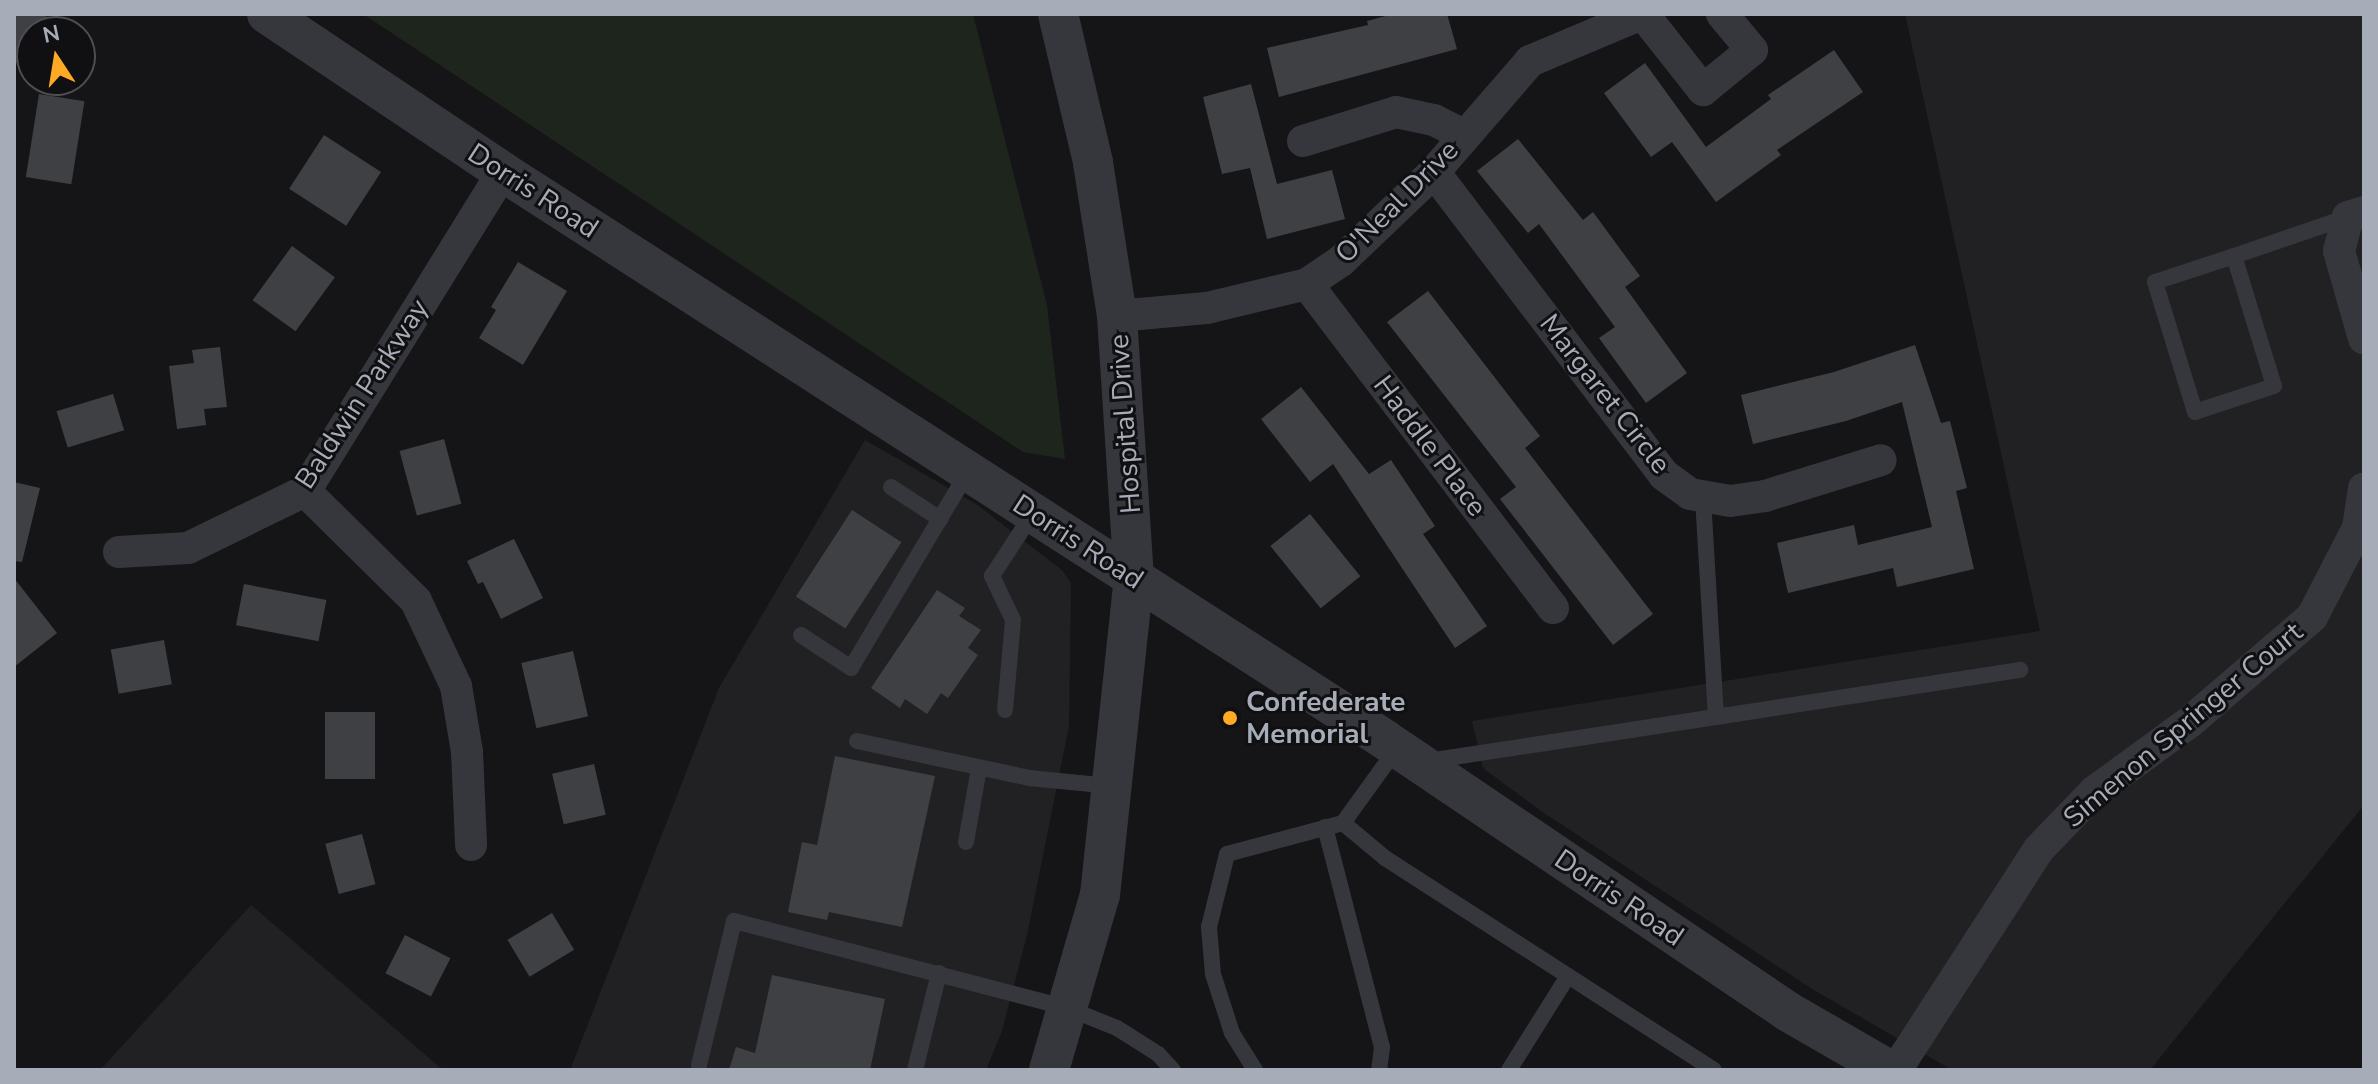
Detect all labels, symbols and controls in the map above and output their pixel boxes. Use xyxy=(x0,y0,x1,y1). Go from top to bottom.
north arrow xyxy=(16,16,96,96)
text: N xyxy=(40,18,63,51)
street label: O'Neal Drive xyxy=(1329,134,1465,270)
street label: Dorris Road xyxy=(461,136,605,246)
street label: Baldwin Parkway xyxy=(288,293,436,495)
street label: Margaret Circle xyxy=(1532,308,1678,480)
street label: Hospital Drive xyxy=(1102,333,1148,515)
street label: Haddle Place xyxy=(1366,369,1494,523)
street label: Dorris Road xyxy=(1006,487,1150,597)
street label: Simenon Springer Court xyxy=(2057,615,2309,835)
place label: Confederate Memorial xyxy=(1246,685,1405,751)
marker: Confederate Memorial xyxy=(1221,709,1239,727)
street label: Dorris Road xyxy=(1548,842,1690,954)

